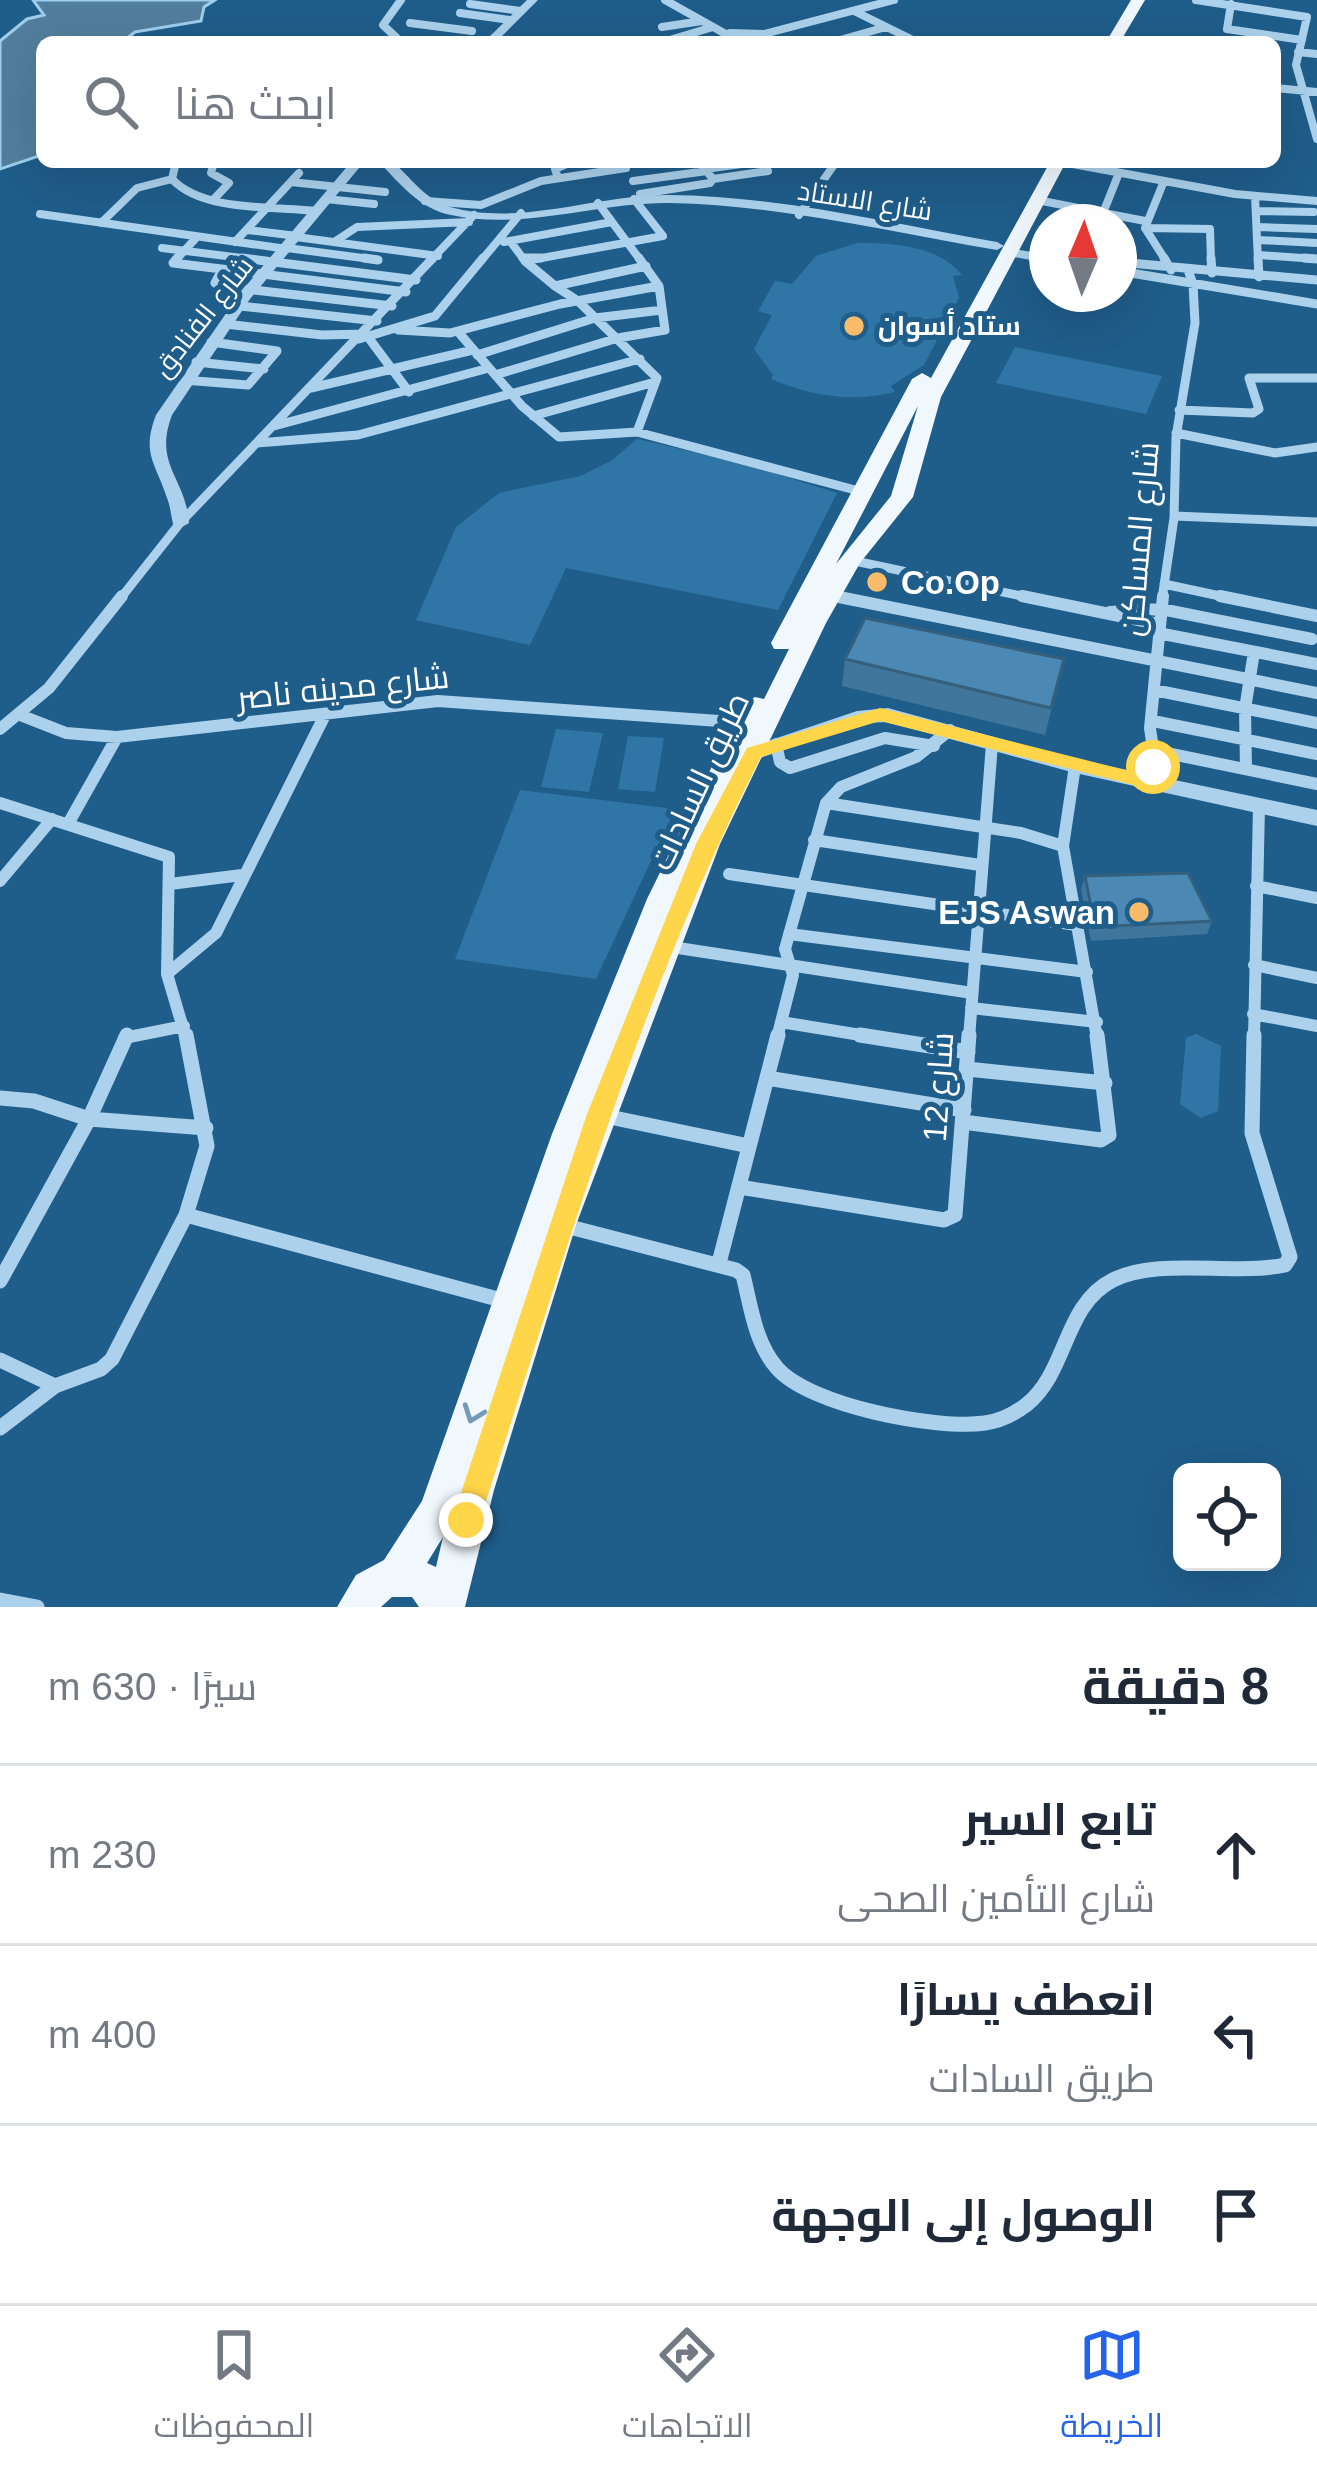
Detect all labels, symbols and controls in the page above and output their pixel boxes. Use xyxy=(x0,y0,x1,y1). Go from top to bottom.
search box xyxy=(36,36,1281,168)
icon: search xyxy=(78,69,144,135)
text: ابحث هنا xyxy=(174,78,337,129)
street label: شارع الاستاد xyxy=(795,176,934,229)
north arrow xyxy=(1029,204,1137,312)
street label: شارع الفنادق xyxy=(147,251,262,385)
place label: ستاد أسوان xyxy=(878,308,1021,342)
marker: ستاد أسوان xyxy=(841,313,867,339)
street label: شارع المساكن xyxy=(1112,440,1170,638)
place label: Co.Op xyxy=(901,564,1000,601)
marker: Co.Op xyxy=(864,569,890,595)
street label: شارع مدينه ناصر xyxy=(233,657,451,721)
street label: طريق السادات xyxy=(642,686,758,876)
route start xyxy=(1126,740,1180,794)
place label: EJS Aswan xyxy=(938,894,1115,931)
marker: EJS Aswan xyxy=(1126,899,1152,925)
street label: شارع 12 xyxy=(916,1031,964,1143)
one-way arrow xyxy=(462,1402,487,1423)
map controls xyxy=(1173,1463,1281,1571)
button: locate xyxy=(1173,1463,1281,1571)
route end xyxy=(439,1493,493,1547)
text: 8 دقيقة xyxy=(1082,1658,1269,1715)
text: سيرًا · 630 m xyxy=(48,1665,257,1708)
text: تابع السير xyxy=(964,1794,1155,1845)
icon: ahead xyxy=(1203,1822,1269,1888)
text: 230 m xyxy=(48,1833,156,1876)
text: شارع التأمين الصحى xyxy=(837,1877,1155,1920)
text: انعطف يسارًا xyxy=(897,1974,1155,2025)
icon: left xyxy=(1203,2002,1269,2068)
text: 400 m xyxy=(48,2013,156,2056)
text: طريق السادات xyxy=(929,2057,1155,2100)
icon: arrive xyxy=(1203,2182,1269,2248)
text: الوصول إلى الوجهة xyxy=(771,2190,1155,2241)
tab: المحفوظات xyxy=(154,2322,314,2456)
tab: الاتجاهات xyxy=(622,2322,753,2456)
tab: الخريطة xyxy=(1060,2322,1163,2456)

